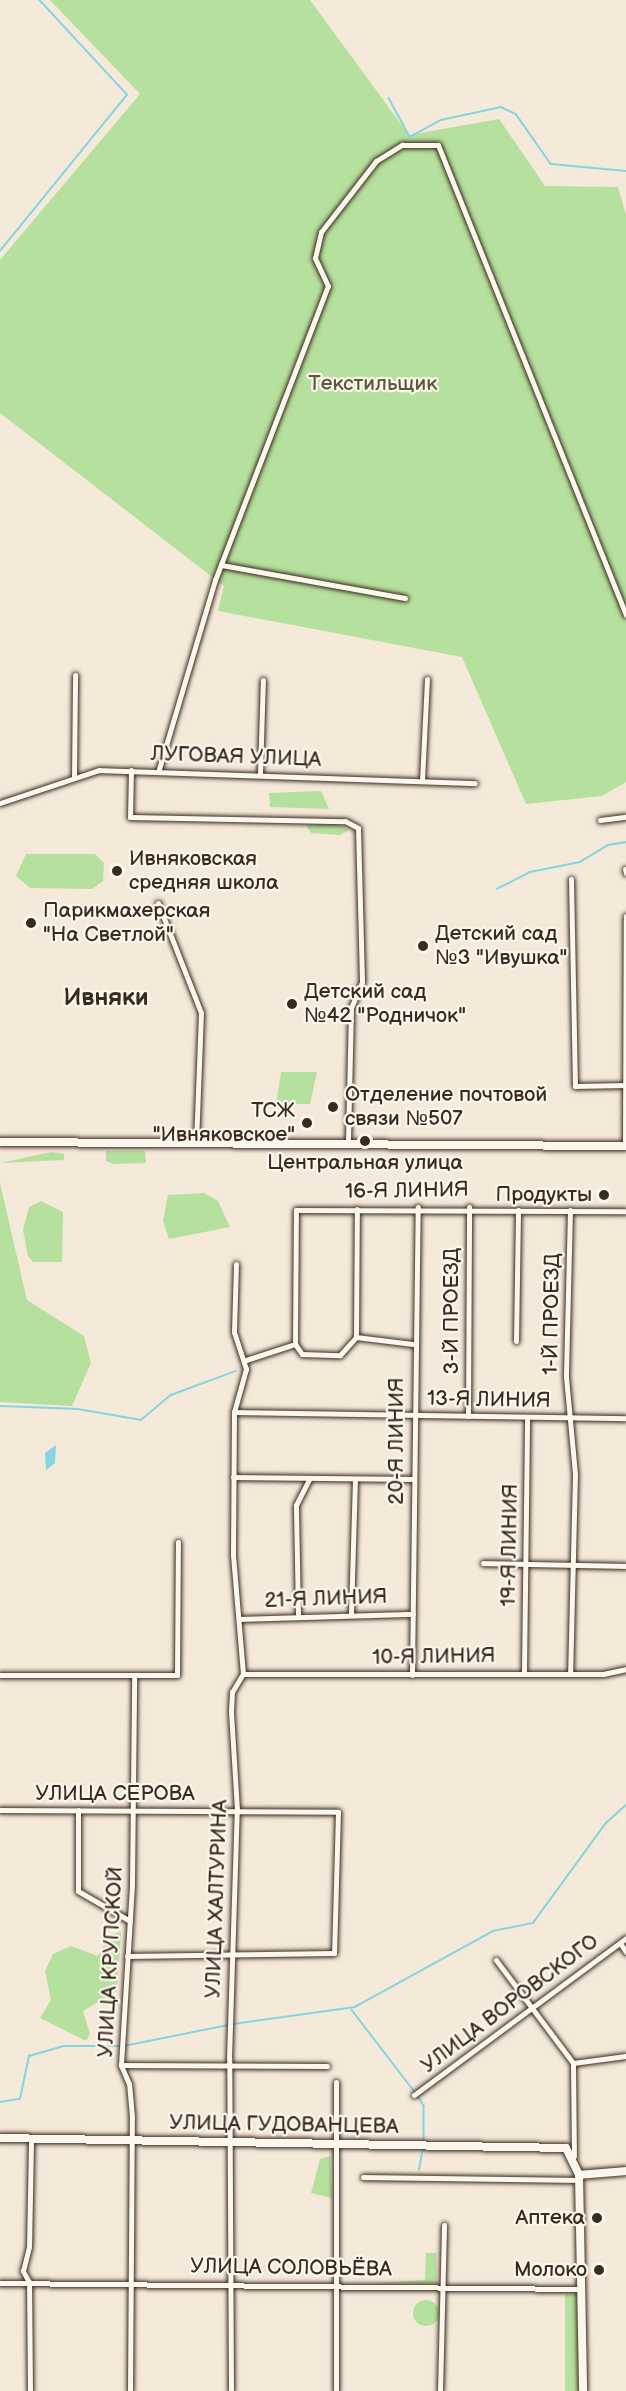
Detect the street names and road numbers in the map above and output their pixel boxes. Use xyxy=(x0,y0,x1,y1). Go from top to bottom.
street label: ЛУГОВАЯ УЛИЦА xyxy=(150,741,322,773)
street label: 16-Я ЛИНИЯ xyxy=(345,1177,469,1205)
street label: 3-Й ПРОЕЗД xyxy=(439,1248,465,1374)
street label: 1-Й ПРОЕЗД xyxy=(538,1253,566,1375)
street label: 20-Я ЛИНИЯ xyxy=(384,1377,410,1505)
street label: 13-Я ЛИНИЯ xyxy=(427,1386,551,1414)
street label: 19-Я ЛИНИЯ xyxy=(496,1483,524,1607)
street label: 21-Я ЛИНИЯ xyxy=(264,1584,388,1614)
street label: 10-Я ЛИНИЯ xyxy=(372,1643,496,1671)
street label: УЛИЦА СЕРОВА xyxy=(35,1781,195,1807)
street label: УЛИЦА ХАЛТУРИНА xyxy=(201,1799,233,1999)
street label: УЛИЦА КРУПСКОЙ xyxy=(93,1866,129,2058)
street label: УЛИЦА ВОРОВСКОГО xyxy=(416,1929,604,2079)
street label: УЛИЦА ГУДОВАНЦЕВА xyxy=(169,2110,399,2140)
street label: УЛИЦА СОЛОВЬЁВА xyxy=(190,2254,392,2282)

